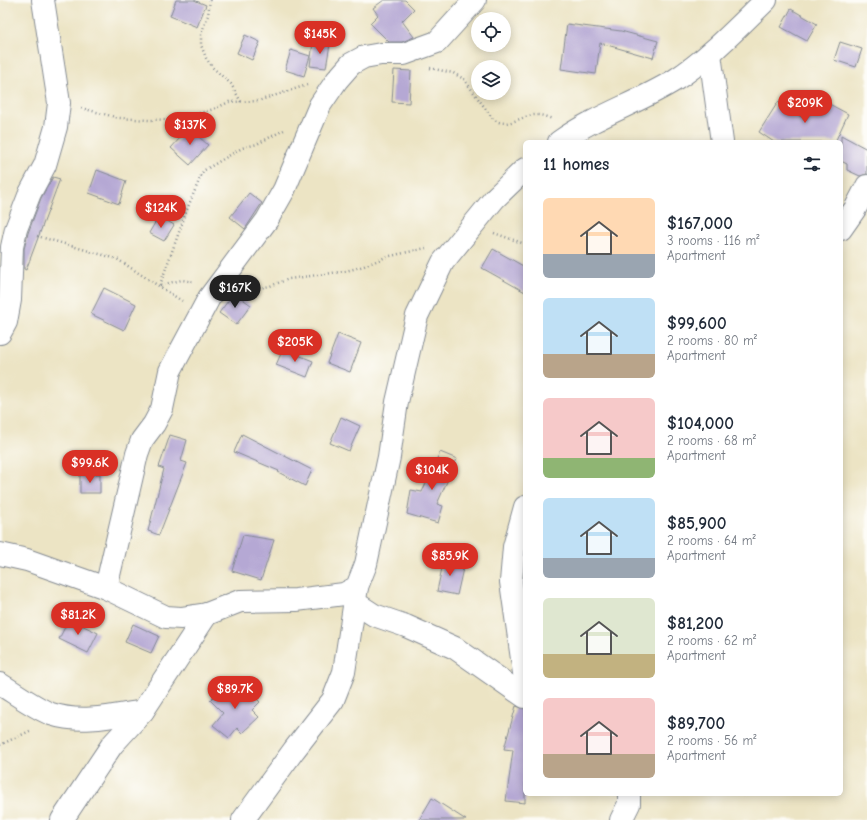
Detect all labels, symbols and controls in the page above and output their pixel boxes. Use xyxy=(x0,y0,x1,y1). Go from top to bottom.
map controls xyxy=(471,12,511,100)
button: locate xyxy=(471,12,511,52)
pin: $145K xyxy=(292,21,348,55)
text: $145K xyxy=(303,26,337,41)
button: layers xyxy=(471,60,511,100)
pin: $209K xyxy=(777,90,833,124)
text: $209K xyxy=(787,95,823,110)
pin: $137K xyxy=(162,112,218,146)
text: $137K xyxy=(174,117,206,132)
icon: filters xyxy=(801,153,823,175)
text: 11 homes xyxy=(543,155,609,174)
pin: $124K xyxy=(133,195,189,229)
text: $124K xyxy=(145,200,177,215)
icon: home xyxy=(575,214,623,262)
text: $167,000 xyxy=(667,214,733,233)
text: 3 rooms · 116 m² xyxy=(667,233,759,248)
text: Apartment xyxy=(667,248,725,263)
pin: $167K xyxy=(207,275,263,309)
text: $167K xyxy=(219,280,251,295)
icon: home xyxy=(575,314,623,362)
text: $99,600 xyxy=(667,314,727,333)
pin: $205K xyxy=(267,329,323,363)
text: 2 rooms · 80 m² xyxy=(667,333,757,348)
text: $205K xyxy=(277,334,313,349)
text: Apartment xyxy=(667,348,725,363)
icon: home xyxy=(575,414,623,462)
text: $104,000 xyxy=(667,414,734,433)
text: 2 rooms · 68 m² xyxy=(667,433,756,448)
text: Apartment xyxy=(667,448,725,463)
pin: $99.6K xyxy=(57,450,123,484)
text: $99.6K xyxy=(71,455,109,470)
pin: $104K xyxy=(404,457,460,491)
text: $104K xyxy=(415,462,449,477)
icon: home xyxy=(575,514,623,562)
text: $85,900 xyxy=(667,514,727,533)
text: 2 rooms · 64 m² xyxy=(667,533,756,548)
pin: $85.9K xyxy=(417,543,483,577)
text: $85.9K xyxy=(431,548,469,563)
text: Apartment xyxy=(667,548,725,563)
pin: $81.2K xyxy=(45,602,111,636)
text: $81.2K xyxy=(60,607,96,622)
icon: home xyxy=(575,614,623,662)
text: $81,200 xyxy=(667,614,724,633)
text: 2 rooms · 62 m² xyxy=(667,633,756,648)
text: Apartment xyxy=(667,648,725,663)
pin: $89.7K xyxy=(202,676,268,710)
text: $89.7K xyxy=(217,681,253,696)
icon: home xyxy=(575,714,623,762)
text: $89,700 xyxy=(667,714,725,733)
text: 2 rooms · 56 m² xyxy=(667,733,756,748)
text: Apartment xyxy=(667,748,725,763)

